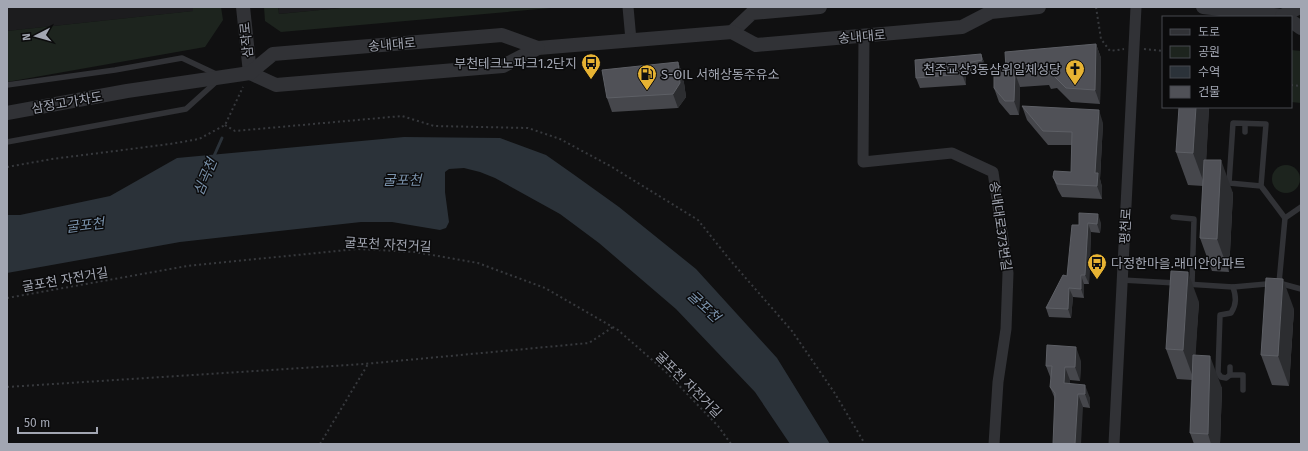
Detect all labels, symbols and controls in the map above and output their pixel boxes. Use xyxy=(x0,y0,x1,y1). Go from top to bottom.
north arrow xyxy=(16,16,56,56)
legend xyxy=(1162,16,1292,108)
street label: 삼작로 xyxy=(237,21,256,59)
text: 도로 xyxy=(1198,25,1220,39)
street label: 송내대로 xyxy=(838,27,887,46)
text: N xyxy=(20,33,33,41)
street label: 송내대로 xyxy=(368,35,417,54)
text: 공원 xyxy=(1198,45,1220,59)
bus stop icon: 부천테크노파크1.2단지 xyxy=(580,52,602,80)
place label: 부천테크노파크1.2단지 xyxy=(454,56,577,71)
church icon: 천주교상3동삼위일체성당 xyxy=(1064,58,1086,86)
place label: 천주교상3동삼위일체성당 xyxy=(923,62,1061,77)
fuel station icon: S-OIL 서해상동주유소 xyxy=(636,63,658,91)
text: 수역 xyxy=(1198,65,1220,79)
place label: S-OIL 서해상동주유소 xyxy=(661,67,780,82)
text: 건물 xyxy=(1198,85,1220,99)
street label: 삼정고가차도 xyxy=(30,89,104,116)
water label: 심곡천 xyxy=(190,155,221,198)
water label: 굴포천 xyxy=(383,172,422,189)
street label: 송내대로373번길 xyxy=(987,180,1014,272)
street label: 평천로 xyxy=(1117,208,1134,244)
water label: 굴포천 xyxy=(65,215,106,236)
street label: 굴포천 자전거길 xyxy=(344,235,432,254)
bus stop icon: 다정한마을.래미안아파트 xyxy=(1086,252,1108,280)
place label: 다정한마을.래미안아파트 xyxy=(1111,256,1246,271)
street label: 굴포천 자전거길 xyxy=(21,265,109,294)
water label: 굴포천 xyxy=(684,287,724,327)
street label: 굴포천 자전거길 xyxy=(653,348,725,420)
scale bar xyxy=(18,409,97,435)
text: 50 m xyxy=(24,416,50,430)

